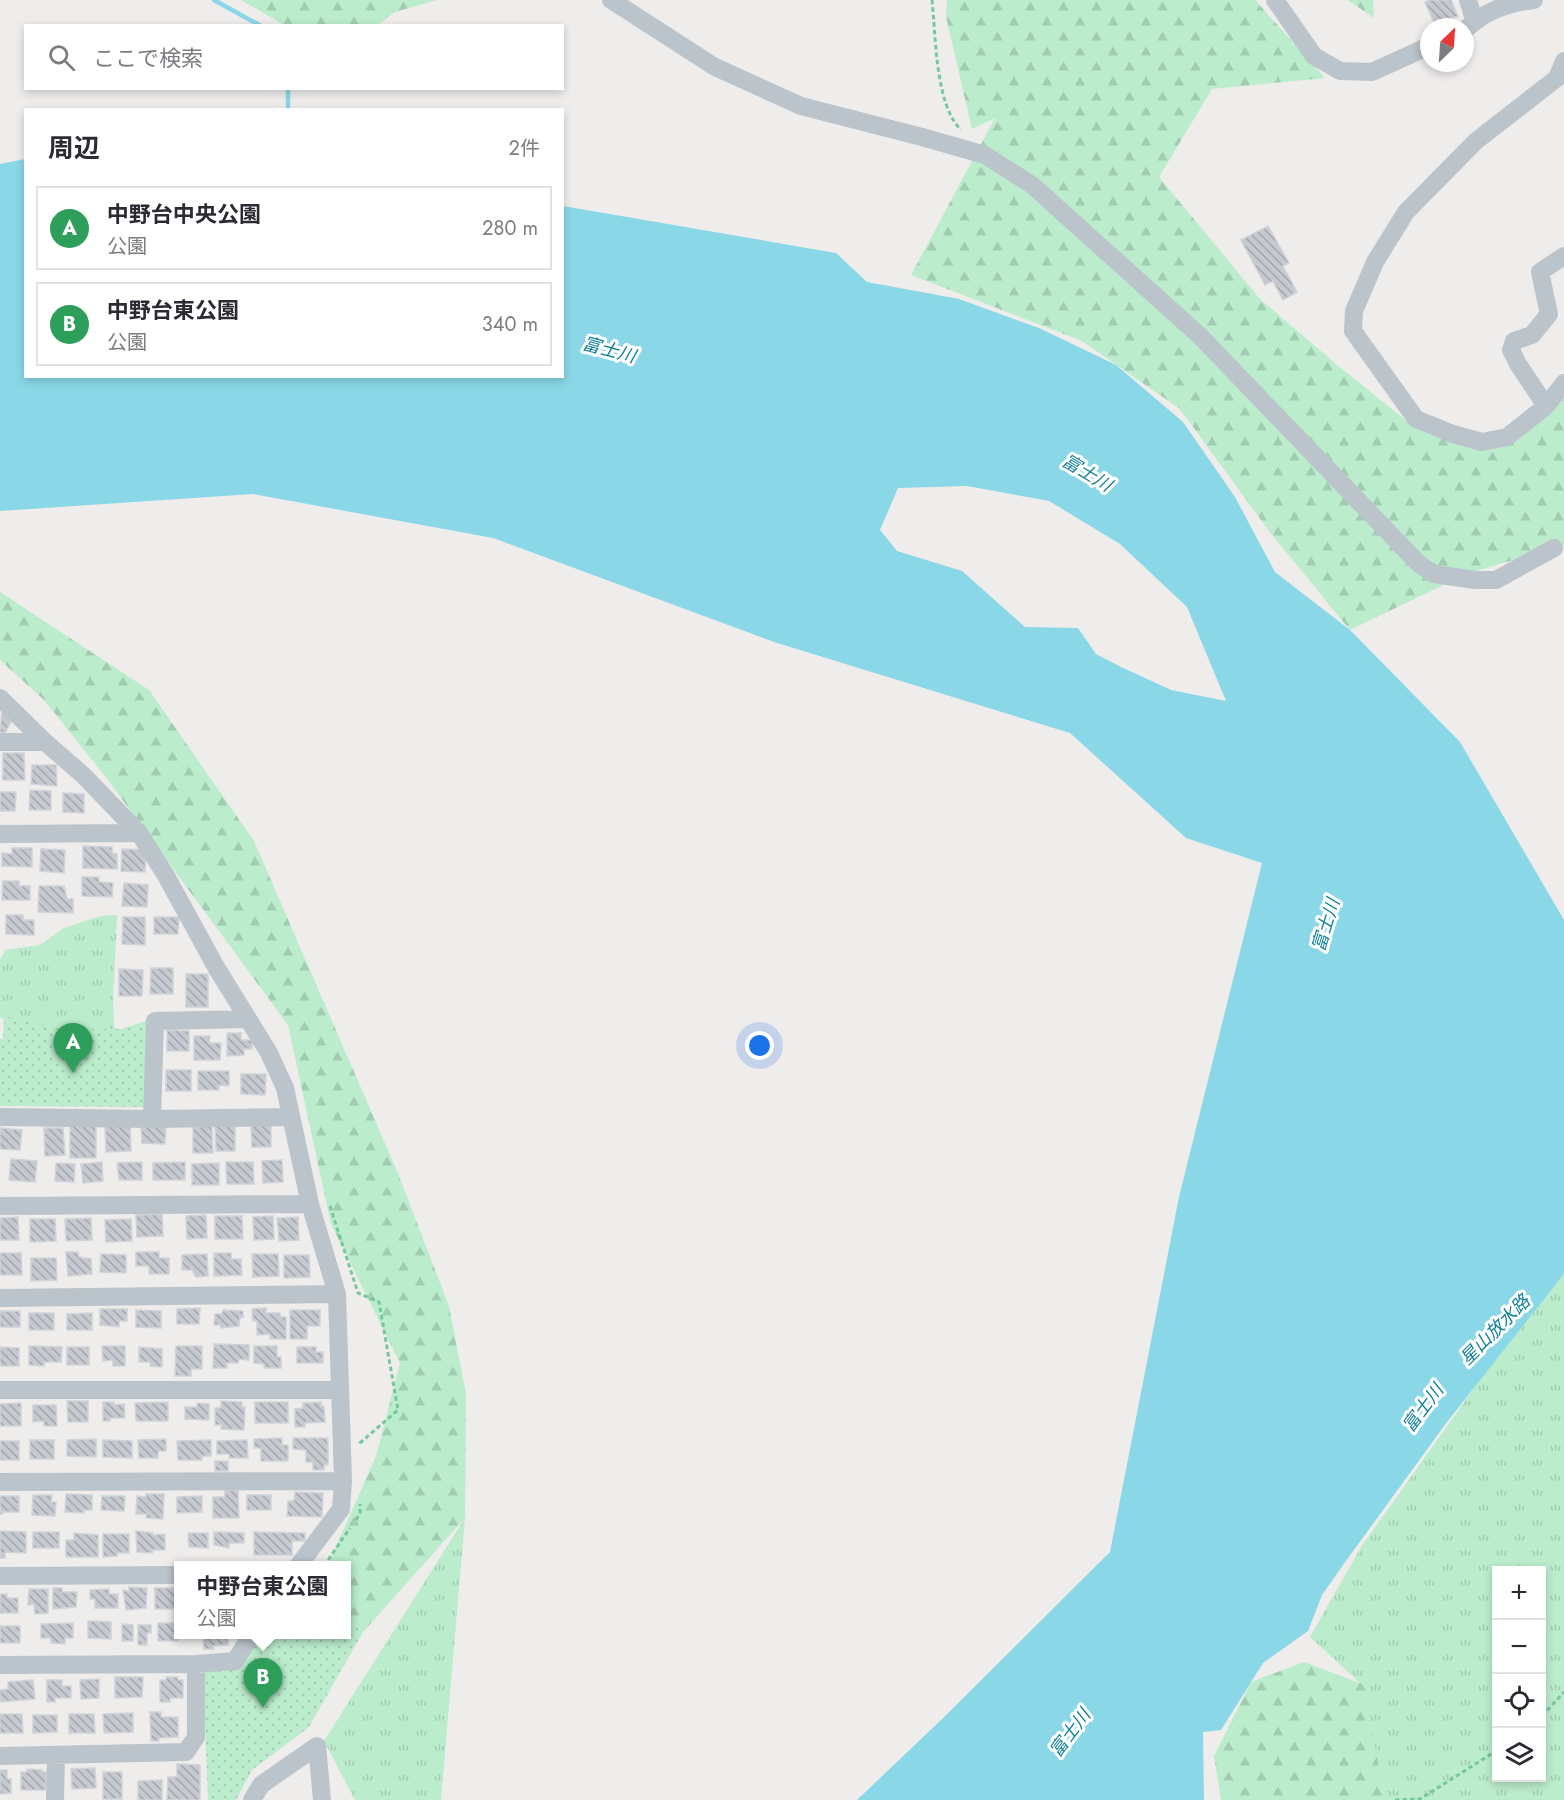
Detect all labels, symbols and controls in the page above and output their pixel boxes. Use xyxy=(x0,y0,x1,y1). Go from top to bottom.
north arrow xyxy=(1420,18,1474,72)
search box xyxy=(24,24,564,90)
icon: search xyxy=(45,41,78,74)
text: ここで検索 xyxy=(93,42,203,74)
text: 周辺 xyxy=(48,129,100,167)
text: 2件 xyxy=(509,134,540,163)
text: 中野台中央公園 xyxy=(107,198,261,230)
text: A xyxy=(62,214,77,243)
text: 280 m xyxy=(482,214,538,243)
text: 公園 xyxy=(107,232,147,261)
text: 中野台東公園 xyxy=(107,294,239,326)
text: B xyxy=(63,310,76,339)
text: 340 m xyxy=(482,310,538,339)
text: 公園 xyxy=(107,328,147,357)
water label: 富士川 xyxy=(580,330,640,370)
water label: 富士川 xyxy=(1057,448,1119,499)
water label: 富士川 xyxy=(1306,893,1347,955)
pin: A xyxy=(54,1024,92,1073)
your location xyxy=(745,1031,774,1060)
water label: 星山放水路 xyxy=(1454,1288,1537,1371)
water label: 富士川 xyxy=(1396,1377,1451,1437)
popup xyxy=(174,1561,351,1639)
map controls xyxy=(1492,1566,1546,1782)
button: + xyxy=(1492,1566,1546,1620)
text: 中野台東公園 xyxy=(196,1570,329,1602)
text: 公園 xyxy=(196,1604,236,1633)
button: − xyxy=(1492,1620,1546,1674)
pin: B xyxy=(244,1658,282,1708)
button: locate xyxy=(1492,1674,1546,1728)
water label: 富士川 xyxy=(1043,1702,1098,1762)
button: layers xyxy=(1492,1728,1546,1782)

